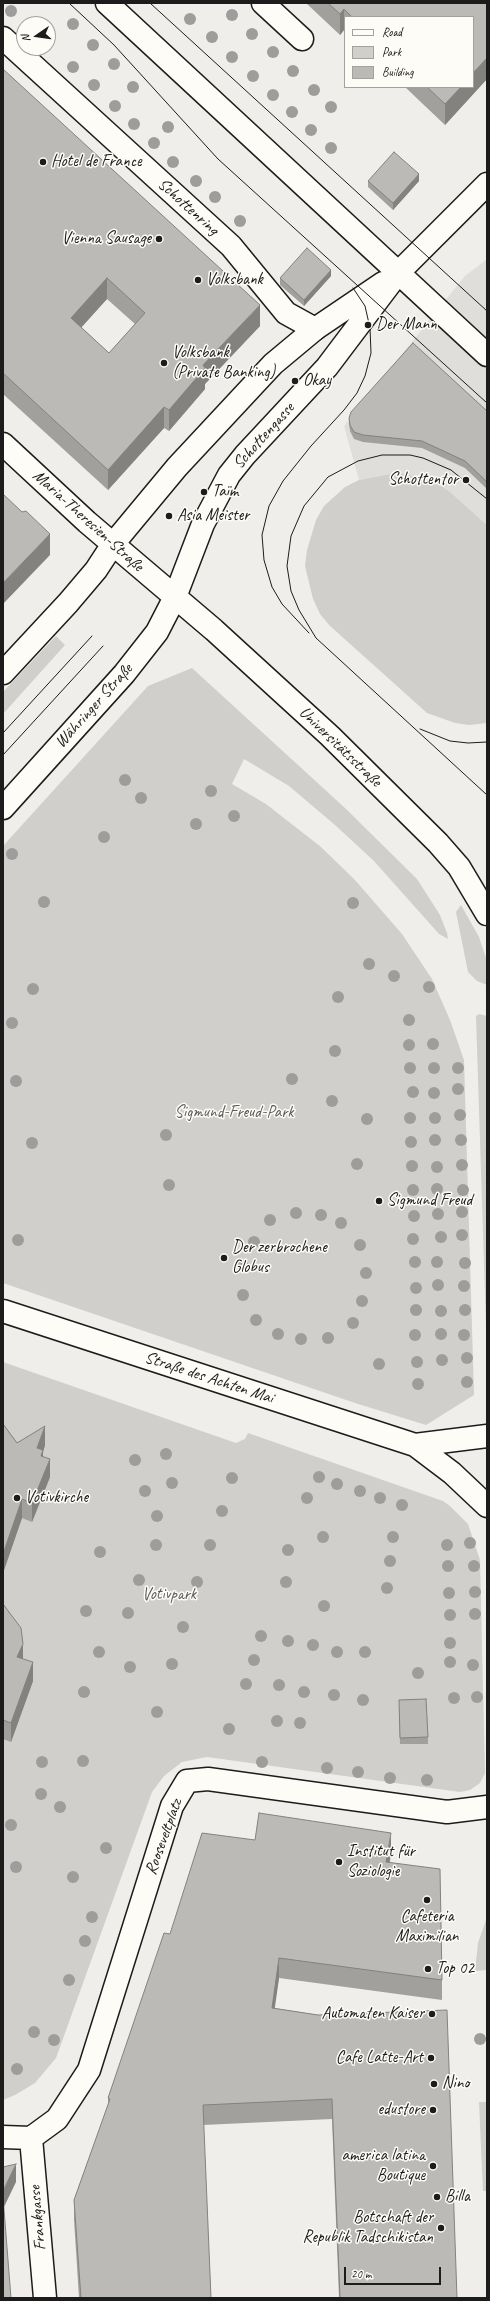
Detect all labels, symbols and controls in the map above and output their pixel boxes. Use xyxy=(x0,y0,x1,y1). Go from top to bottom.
north arrow xyxy=(16,16,56,56)
legend xyxy=(344,16,474,88)
text: Road xyxy=(382,24,402,40)
text: N xyxy=(18,34,33,43)
text: Park xyxy=(382,44,401,60)
text: Building xyxy=(382,64,414,80)
place label: Hotel de France xyxy=(51,152,142,172)
marker: Hotel de France xyxy=(38,157,48,167)
street label: Schottenring xyxy=(153,174,223,240)
place label: Vienna Sausage xyxy=(61,229,151,249)
marker: Vienna Sausage xyxy=(154,234,164,244)
place label: Volksbank xyxy=(206,270,263,290)
marker: Volksbank xyxy=(193,275,203,285)
place label: Der Mann xyxy=(376,315,437,335)
marker: Der Mann xyxy=(363,320,373,330)
place label: Volksbank (Private Banking) xyxy=(172,343,275,383)
marker: Volksbank (Private Banking) xyxy=(159,358,169,368)
place label: Okay xyxy=(303,371,331,391)
marker: Okay xyxy=(290,376,300,386)
street label: Schottengasse xyxy=(229,399,299,473)
street label: Maria-Theresien-Straße xyxy=(28,466,148,576)
place label: Schottentor xyxy=(388,470,458,490)
marker: Schottentor xyxy=(461,475,471,485)
place label: Taïm xyxy=(212,482,238,502)
marker: Taïm xyxy=(199,487,209,497)
place label: Asia Meister xyxy=(177,506,249,526)
marker: Asia Meister xyxy=(164,511,174,521)
street label: Währinger Straße xyxy=(51,660,137,752)
street label: Universitätsstraße xyxy=(294,702,386,792)
park label: Sigmund-Freud-Park xyxy=(174,1103,294,1123)
place label: Sigmund Freud xyxy=(387,1191,472,1211)
marker: Sigmund Freud xyxy=(374,1196,384,1206)
place label: Der zerbrochene Globus xyxy=(232,1238,327,1278)
marker: Der zerbrochene Globus xyxy=(219,1253,229,1263)
street label: Straße des Achten Mai xyxy=(142,1348,276,1408)
place label: Votivkirche xyxy=(25,1488,88,1508)
marker: Votivkirche xyxy=(12,1493,22,1503)
park label: Votivpark xyxy=(142,1585,196,1605)
street label: Rooseveltplatz xyxy=(141,1796,187,1878)
place label: Institut für Soziologie xyxy=(347,1842,415,1882)
marker: Institut für Soziologie xyxy=(334,1857,344,1867)
marker: Cafeteria Maximilian xyxy=(422,1895,432,1905)
place label: Cafeteria Maximilian xyxy=(396,1907,458,1947)
place label: Top 02 xyxy=(436,1959,474,1979)
marker: Top 02 xyxy=(423,1964,433,1974)
place label: Automaten Kaiser xyxy=(322,2004,424,2024)
marker: Automaten Kaiser xyxy=(427,2009,437,2019)
place label: Cafe Latte-Art xyxy=(336,2048,423,2068)
marker: Cafe Latte-Art xyxy=(426,2053,436,2063)
place label: Nino xyxy=(442,2074,469,2094)
marker: Nino xyxy=(429,2079,439,2089)
place label: edustore xyxy=(377,2100,425,2120)
marker: edustore xyxy=(428,2105,438,2115)
place label: america latina Boutique xyxy=(342,2146,425,2186)
marker: america latina Boutique xyxy=(428,2161,438,2171)
street label: Frankgasse xyxy=(25,2185,51,2251)
place label: Billa xyxy=(445,2187,470,2207)
marker: Billa xyxy=(432,2192,442,2202)
place label: Botschaft der Republik Tadschikistan xyxy=(303,2208,433,2248)
marker: Botschaft der Republik Tadschikistan xyxy=(436,2223,446,2233)
scale bar xyxy=(346,2259,443,2285)
text: 20 m xyxy=(351,2266,371,2282)

